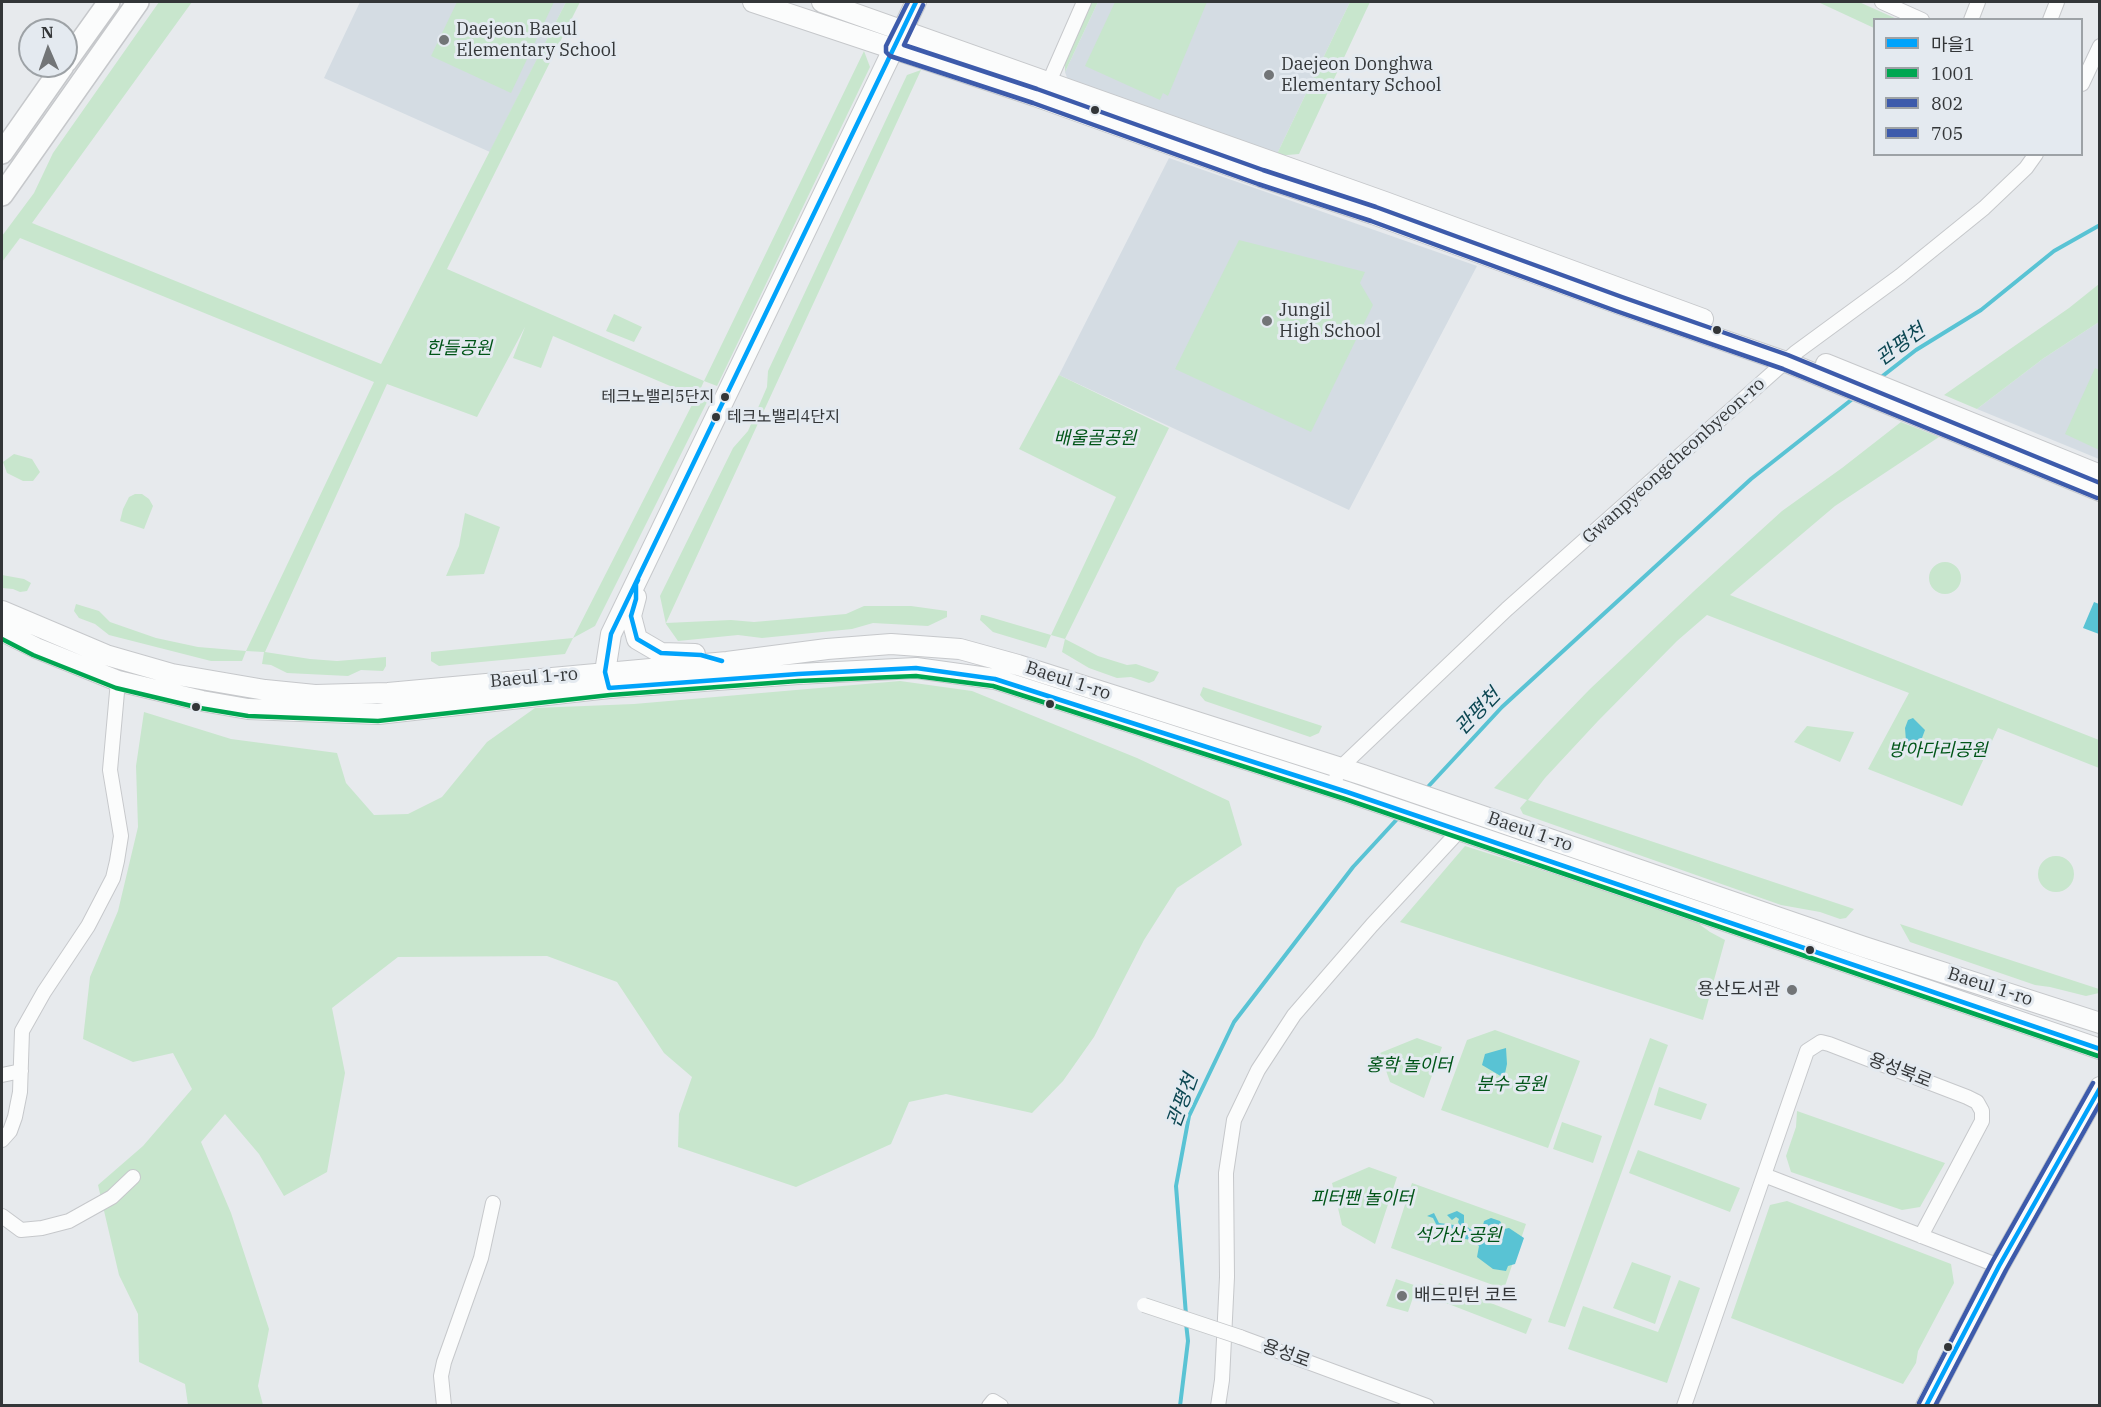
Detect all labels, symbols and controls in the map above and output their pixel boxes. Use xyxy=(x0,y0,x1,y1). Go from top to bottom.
north arrow xyxy=(18,18,78,78)
legend xyxy=(1873,18,2083,156)
place label: Daejeon Baeul Elementary School xyxy=(456,19,616,62)
text: N xyxy=(41,22,54,42)
marker: Daejeon Baeul Elementary School xyxy=(437,33,451,47)
text: 마을1 xyxy=(1931,33,1975,56)
place label: Daejeon Donghwa Elementary School xyxy=(1281,54,1441,97)
text: 1001 xyxy=(1931,62,1974,85)
marker: Daejeon Donghwa Elementary School xyxy=(1262,68,1276,82)
text: 802 xyxy=(1931,92,1963,115)
unlabelled marker xyxy=(1089,104,1101,116)
text: 705 xyxy=(1931,122,1963,145)
place label: Jungil High School xyxy=(1279,300,1381,342)
marker: Jungil High School xyxy=(1260,314,1274,328)
water label: 관평천 xyxy=(1872,319,1930,371)
unlabelled marker xyxy=(1711,324,1723,336)
park label: 한들공원 xyxy=(426,338,492,360)
street label: Gwanpyeongcheonbyeon-ro xyxy=(1578,373,1770,549)
place label: 테크노밸리5단지 xyxy=(601,387,714,407)
marker: 테크노밸리5단지 xyxy=(719,391,731,403)
place label: 테크노밸리4단지 xyxy=(727,407,840,427)
marker: 테크노밸리4단지 xyxy=(710,411,722,423)
park label: 배울골공원 xyxy=(1054,428,1136,450)
street label: Baeul 1-ro xyxy=(1023,657,1113,705)
street label: Baeul 1-ro xyxy=(489,663,579,693)
water label: 관평천 xyxy=(1450,684,1506,740)
unlabelled marker xyxy=(1044,698,1056,710)
unlabelled marker xyxy=(190,701,202,713)
park label: 방아다리공원 xyxy=(1888,740,1988,762)
street label: Baeul 1-ro xyxy=(1485,807,1575,857)
unlabelled marker xyxy=(1804,944,1816,956)
street label: Baeul 1-ro xyxy=(1945,963,2035,1011)
place label: 용산도서관 xyxy=(1697,979,1780,1001)
marker: 용산도서관 xyxy=(1785,983,1799,997)
street label: 용성북로 xyxy=(1865,1049,1935,1093)
park label: 홍학 놀이터 xyxy=(1366,1055,1452,1077)
water label: 관평천 xyxy=(1162,1071,1204,1131)
park label: 분수 공원 xyxy=(1476,1074,1546,1096)
park label: 피터팬 놀이터 xyxy=(1310,1188,1414,1210)
park label: 석가산 공원 xyxy=(1415,1225,1501,1247)
place label: 배드민턴 코트 xyxy=(1414,1285,1518,1307)
marker: 배드민턴 코트 xyxy=(1395,1289,1409,1303)
street label: 용성로 xyxy=(1259,1335,1313,1373)
unlabelled marker xyxy=(1942,1341,1954,1353)

